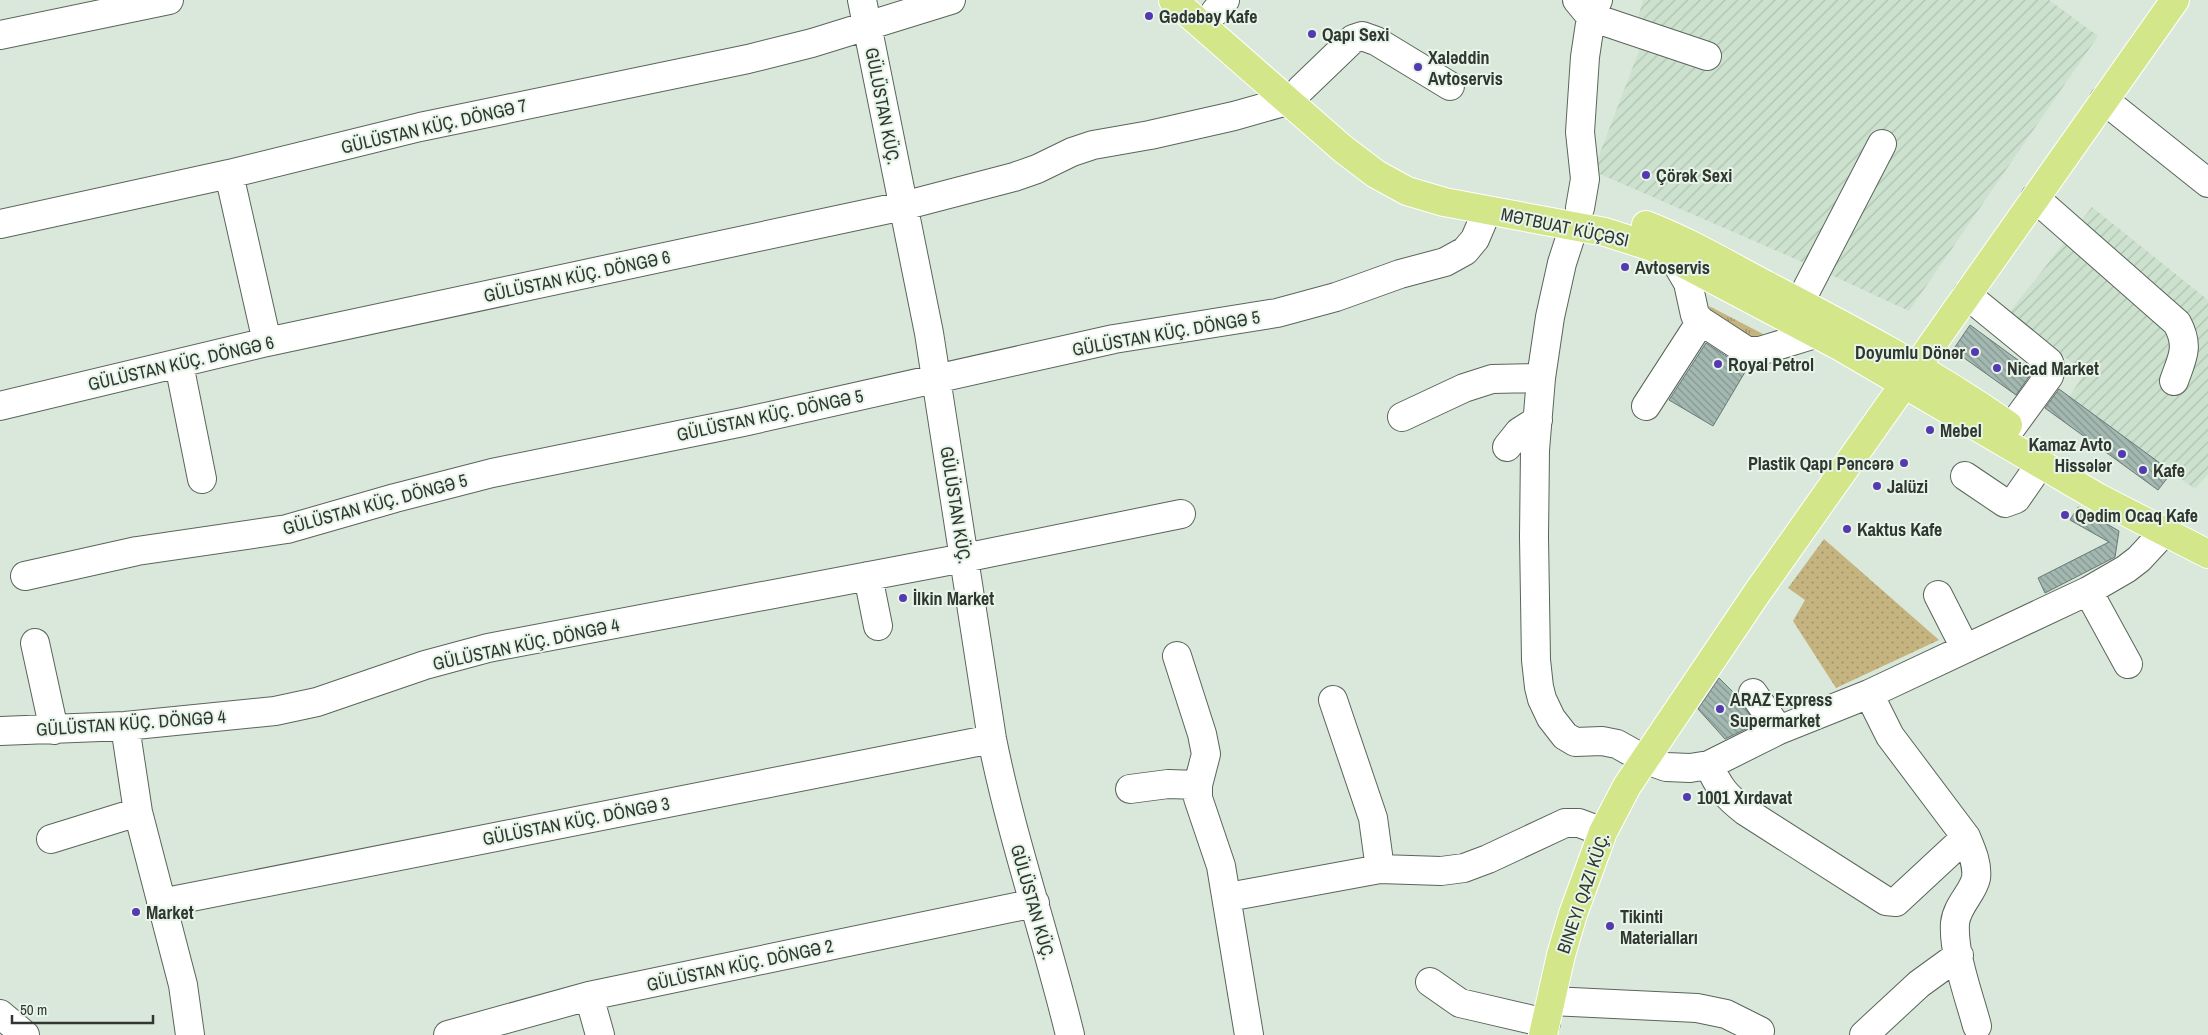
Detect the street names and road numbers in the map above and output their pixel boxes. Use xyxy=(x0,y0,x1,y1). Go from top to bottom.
street label: GÜLÜSTAN KÜÇ. xyxy=(859,45,907,167)
street label: GÜLÜSTAN KÜÇ. DÖNGƏ 7 xyxy=(339,92,529,160)
street label: MƏTBUAT KÜÇƏSI xyxy=(1499,201,1631,253)
street label: GÜLÜSTAN KÜÇ. DÖNGƏ 6 xyxy=(481,244,673,308)
street label: GÜLÜSTAN KÜÇ. DÖNGƏ 5 xyxy=(1070,304,1262,362)
street label: GÜLÜSTAN KÜÇ. DÖNGƏ 6 xyxy=(86,329,276,397)
street label: GÜLÜSTAN KÜÇ. DÖNGƏ 5 xyxy=(674,383,866,447)
street label: GÜLÜSTAN KÜÇ. xyxy=(934,444,978,566)
street label: GÜLÜSTAN KÜÇ. DÖNGƏ 5 xyxy=(280,467,470,541)
street label: GÜLÜSTAN KÜÇ. DÖNGƏ 4 xyxy=(430,612,622,676)
street label: GÜLÜSTAN KÜÇ. DÖNGƏ 4 xyxy=(35,704,227,742)
street label: GÜLÜSTAN KÜÇ. DÖNGƏ 3 xyxy=(480,791,672,851)
street label: BINEYI QAZI KÜÇ. xyxy=(1551,829,1615,957)
street label: GÜLÜSTAN KÜÇ. xyxy=(1005,842,1061,962)
street label: GÜLÜSTAN KÜÇ. DÖNGƏ 2 xyxy=(644,933,836,997)

